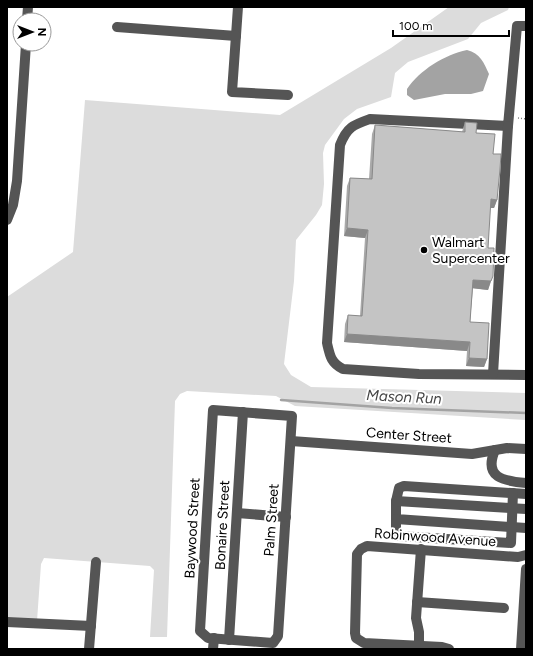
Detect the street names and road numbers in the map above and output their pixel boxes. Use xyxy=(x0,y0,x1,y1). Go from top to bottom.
street label: Center Street xyxy=(366,424,452,447)
street label: Baywood Street xyxy=(181,477,204,579)
street label: Bonaire Street xyxy=(212,480,233,570)
street label: Palm Street xyxy=(260,483,283,557)
street label: Robinwood Avenue xyxy=(373,525,497,550)

